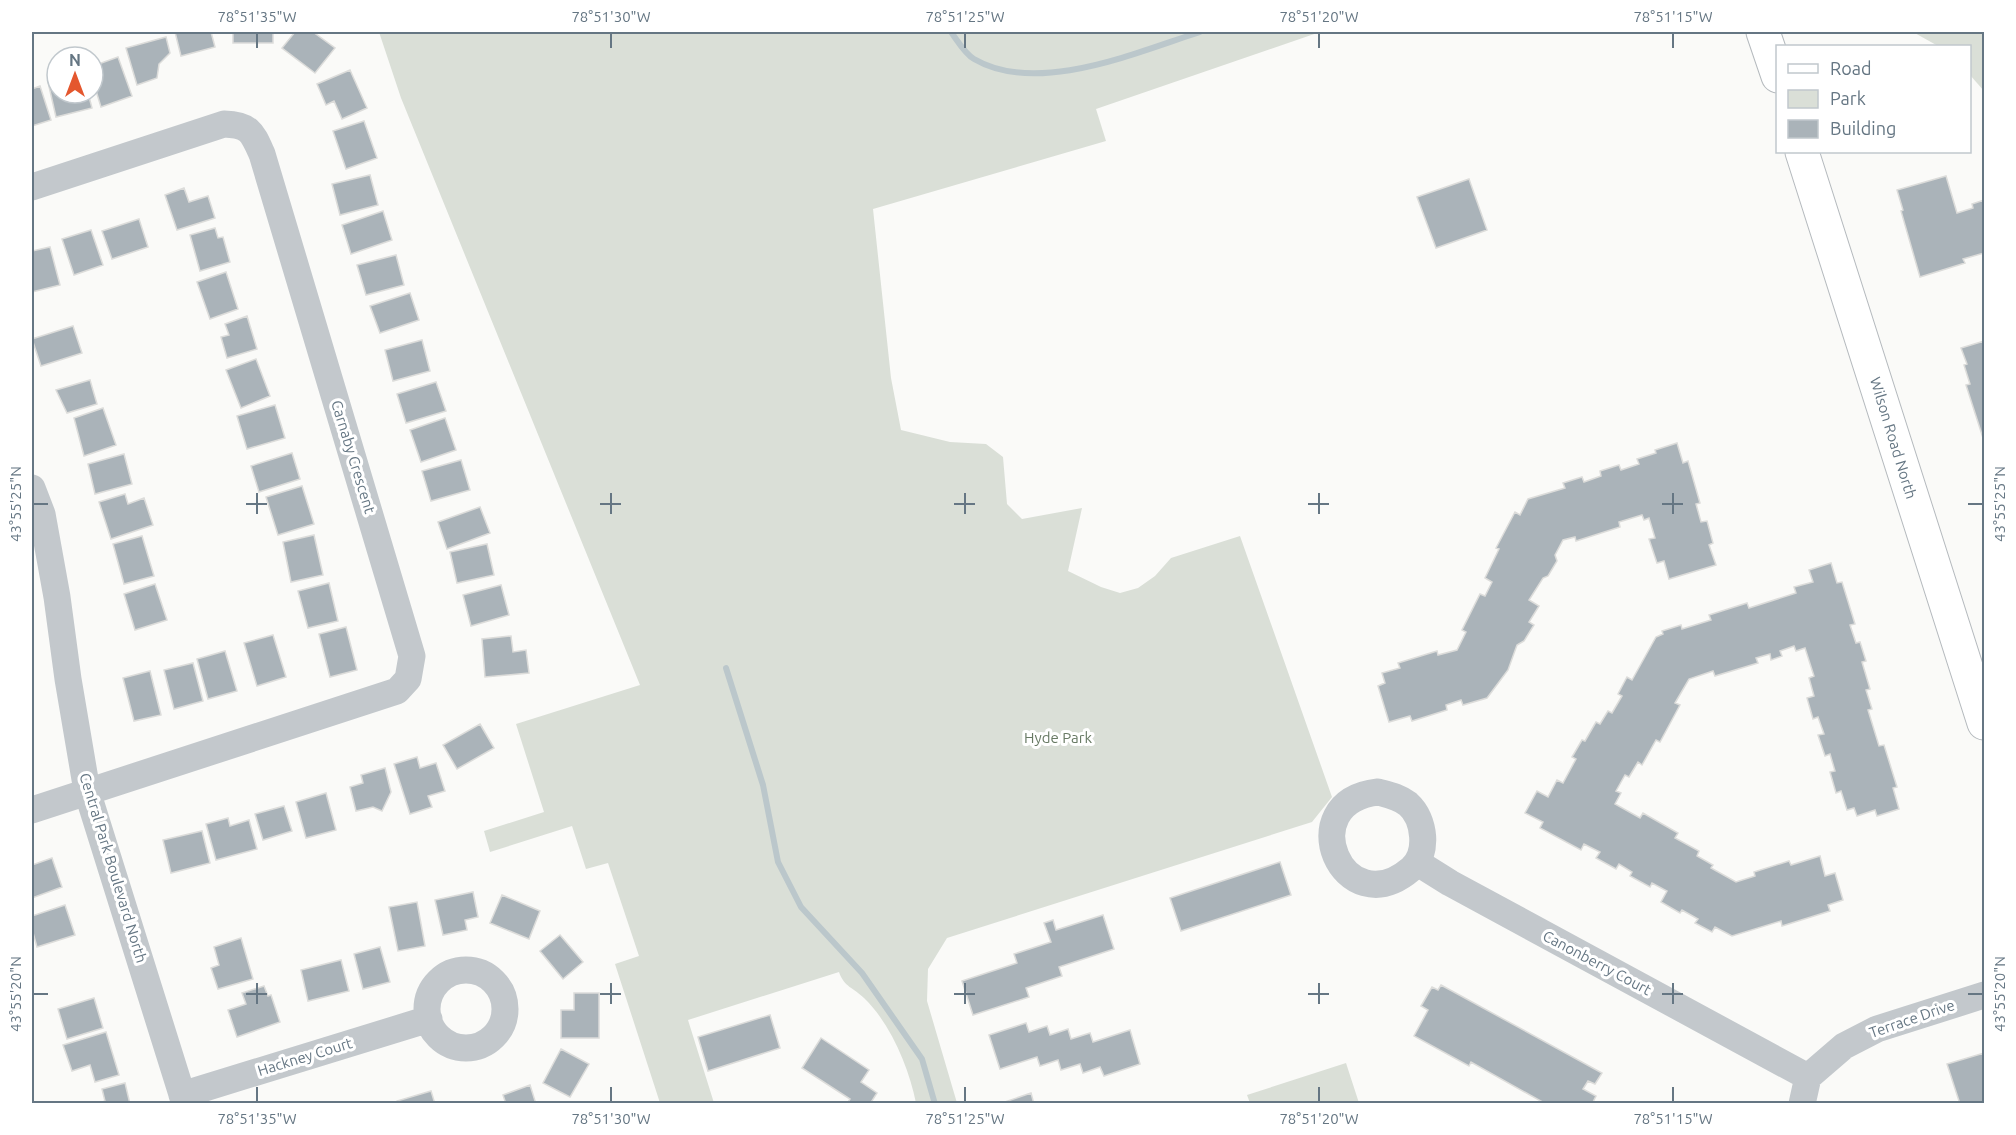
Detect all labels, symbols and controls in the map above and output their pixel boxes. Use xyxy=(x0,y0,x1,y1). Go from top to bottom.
text: 78°51'35"W xyxy=(217,8,297,25)
text: 78°51'30"W xyxy=(571,8,651,25)
text: 78°51'25"W xyxy=(925,8,1005,25)
text: 78°51'20"W xyxy=(1279,8,1359,25)
text: 78°51'15"W xyxy=(1633,8,1713,25)
north arrow xyxy=(45,45,105,105)
legend xyxy=(1776,45,1971,153)
text: N xyxy=(69,51,81,69)
text: Road xyxy=(1830,58,1872,78)
text: Park xyxy=(1830,88,1866,108)
text: Building xyxy=(1830,118,1896,138)
street label: Wilson Road North xyxy=(1867,375,1920,501)
street label: Carnaby Crescent xyxy=(328,398,379,516)
text: 43°55'25"N xyxy=(7,466,24,542)
text: 43°55'25"N xyxy=(1991,466,2008,542)
park label: Hyde Park xyxy=(1024,729,1092,746)
street label: Central Park Boulevard North xyxy=(76,771,150,965)
street label: Canonberry Court xyxy=(1540,927,1654,998)
text: 43°55'20"N xyxy=(7,956,24,1032)
text: 43°55'20"N xyxy=(1991,956,2008,1032)
street label: Terrace Drive xyxy=(1867,996,1957,1041)
street label: Hackney Court xyxy=(255,1034,354,1079)
text: 78°51'35"W xyxy=(217,1110,297,1127)
text: 78°51'30"W xyxy=(571,1110,651,1127)
text: 78°51'25"W xyxy=(925,1110,1005,1127)
text: 78°51'20"W xyxy=(1279,1110,1359,1127)
text: 78°51'15"W xyxy=(1633,1110,1713,1127)

